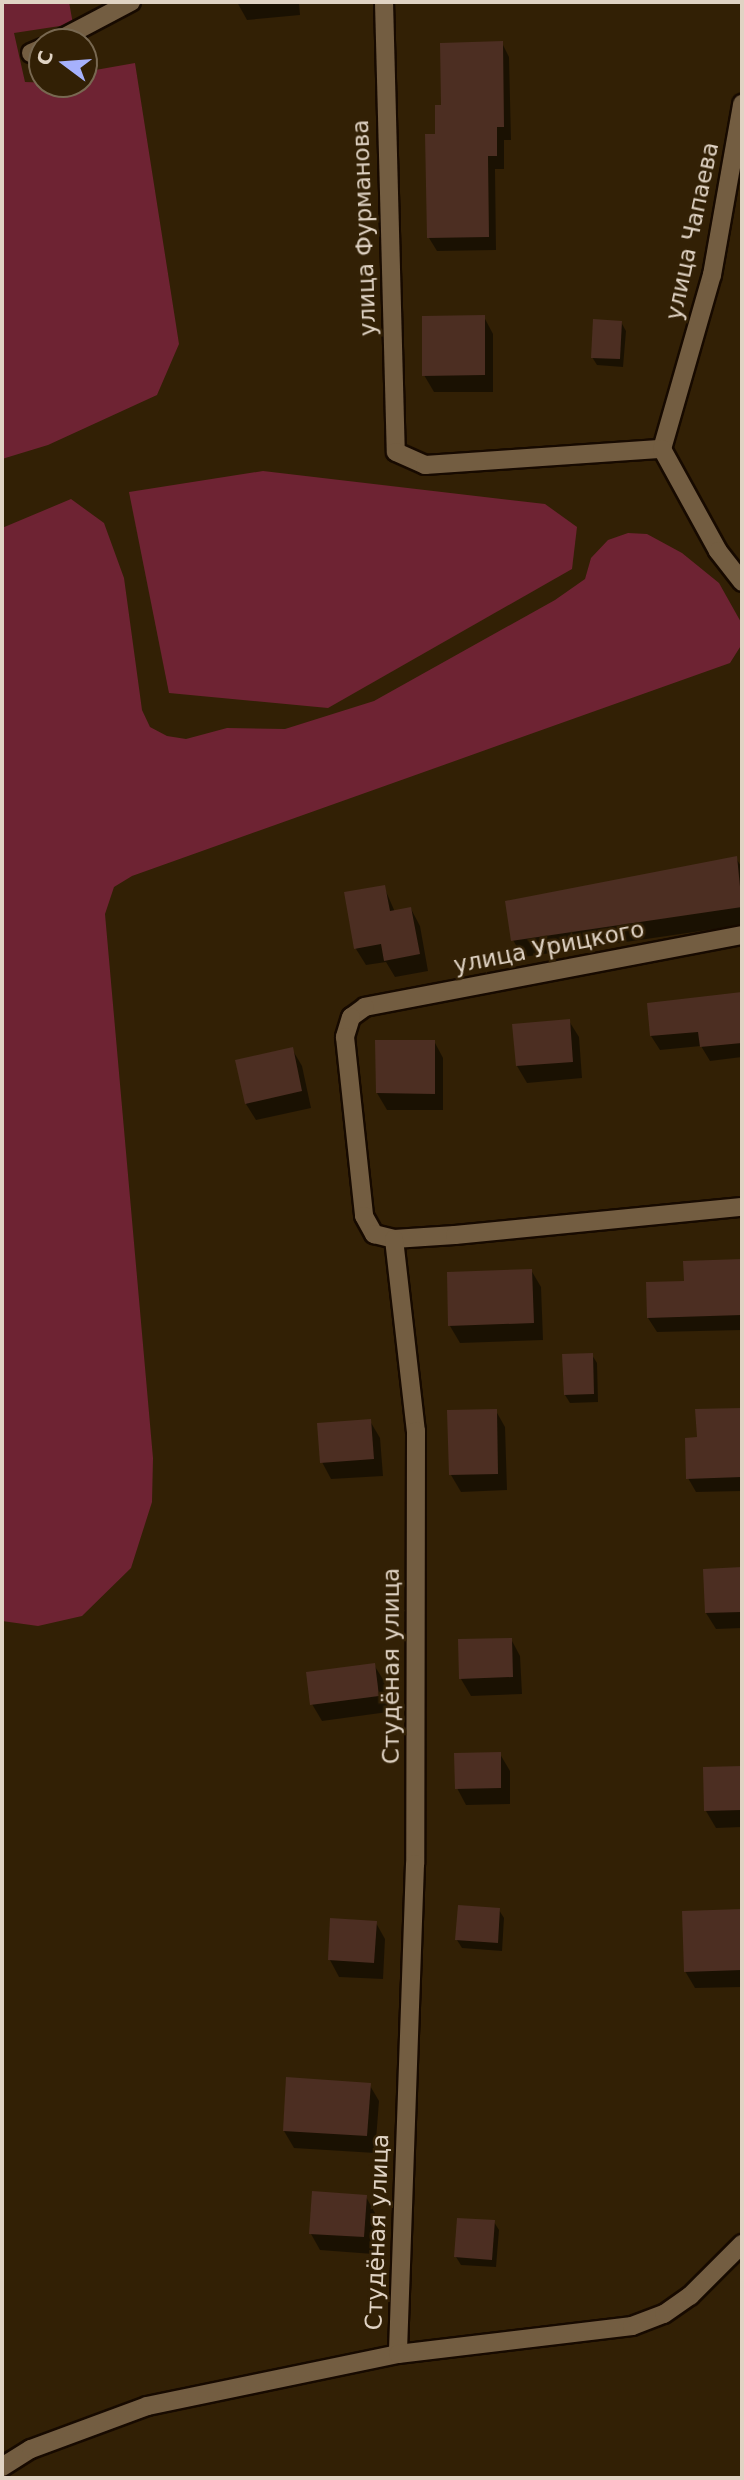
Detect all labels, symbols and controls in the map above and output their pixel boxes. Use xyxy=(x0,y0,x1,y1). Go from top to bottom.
north arrow xyxy=(28,28,98,98)
text: С xyxy=(32,48,57,68)
street label: улица Фурманова xyxy=(346,119,382,337)
street label: улица Чапаева xyxy=(660,140,724,322)
street label: улица Урицкого xyxy=(451,915,647,979)
street label: Студёная улица xyxy=(377,1568,405,1764)
street label: Студёная улица xyxy=(360,2133,394,2331)

